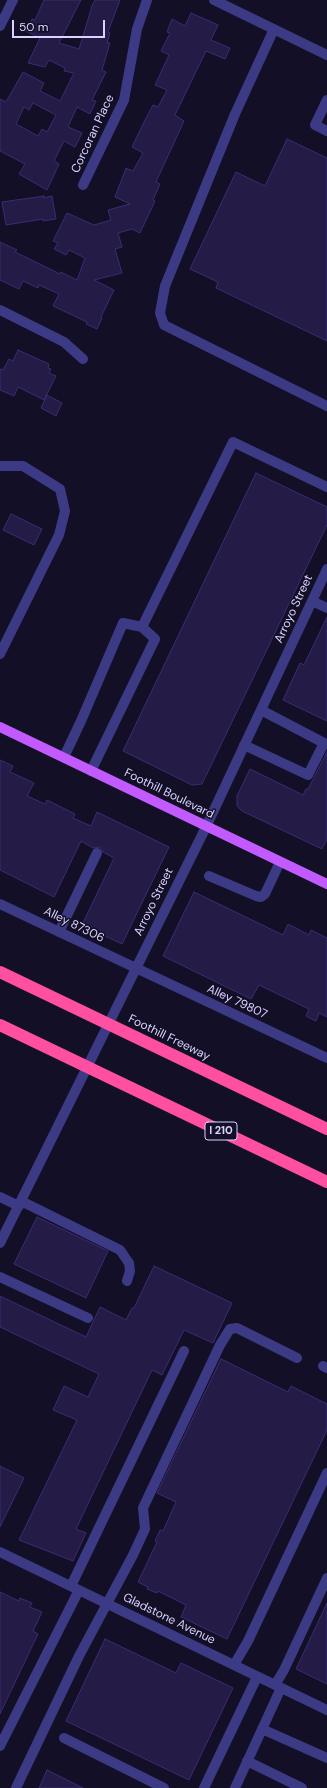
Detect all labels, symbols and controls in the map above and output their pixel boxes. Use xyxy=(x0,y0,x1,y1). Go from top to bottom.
scale bar xyxy=(14,12,107,38)
text: 50 m xyxy=(19,19,48,35)
street label: Corcoran Place xyxy=(69,93,117,175)
street label: Arroyo Street xyxy=(272,573,316,645)
street label: Foothill Boulevard xyxy=(122,766,216,822)
street label: Arroyo Street xyxy=(131,866,177,938)
street label: Alley 87306 xyxy=(41,904,107,946)
street label: Alley 79807 xyxy=(205,982,269,1022)
street label: Foothill Freeway xyxy=(126,1012,212,1064)
road number: I 210 xyxy=(205,1122,237,1140)
street label: Gladstone Avenue xyxy=(120,1590,218,1648)

